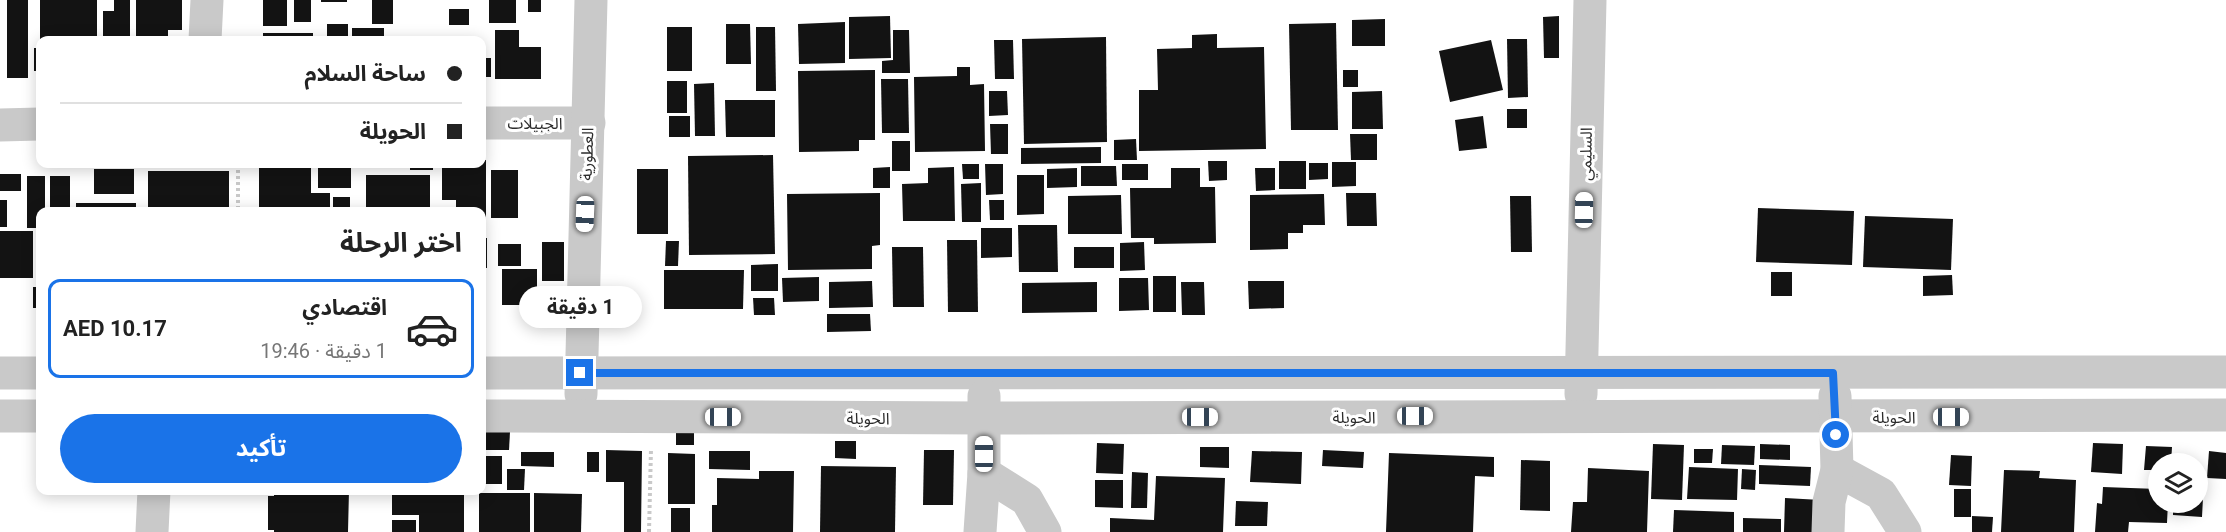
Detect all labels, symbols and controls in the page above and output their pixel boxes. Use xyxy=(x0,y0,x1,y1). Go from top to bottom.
text: ساحة السلام xyxy=(305,61,426,86)
street label: الجبيلات xyxy=(507,114,563,133)
text: الحويلة xyxy=(360,119,426,144)
street label: العطورية xyxy=(577,127,597,181)
street label: السليمي xyxy=(1576,127,1599,181)
car xyxy=(1575,192,1593,228)
car xyxy=(575,196,595,232)
text: اختر الرحلة xyxy=(340,227,462,259)
callout: 1 دقيقة xyxy=(518,286,642,328)
text: اقتصادي xyxy=(302,295,387,320)
text: 1 دقيقة xyxy=(547,295,614,319)
icon: car xyxy=(405,302,459,356)
text: AED 10.17 xyxy=(63,316,167,341)
text: 1 دقيقة · 19:46 xyxy=(260,339,387,363)
route end xyxy=(566,359,593,386)
car xyxy=(1397,407,1433,425)
car xyxy=(705,408,741,426)
car xyxy=(1182,408,1218,426)
street label: الحويلة xyxy=(1332,408,1376,427)
street label: الحويلة xyxy=(1872,408,1916,427)
car xyxy=(1933,408,1969,426)
street label: الحويلة xyxy=(846,409,890,428)
button: تأكيد xyxy=(60,414,462,483)
route start xyxy=(1822,421,1849,448)
car xyxy=(975,436,993,472)
map controls xyxy=(2148,453,2208,513)
button: layers xyxy=(2148,453,2208,513)

